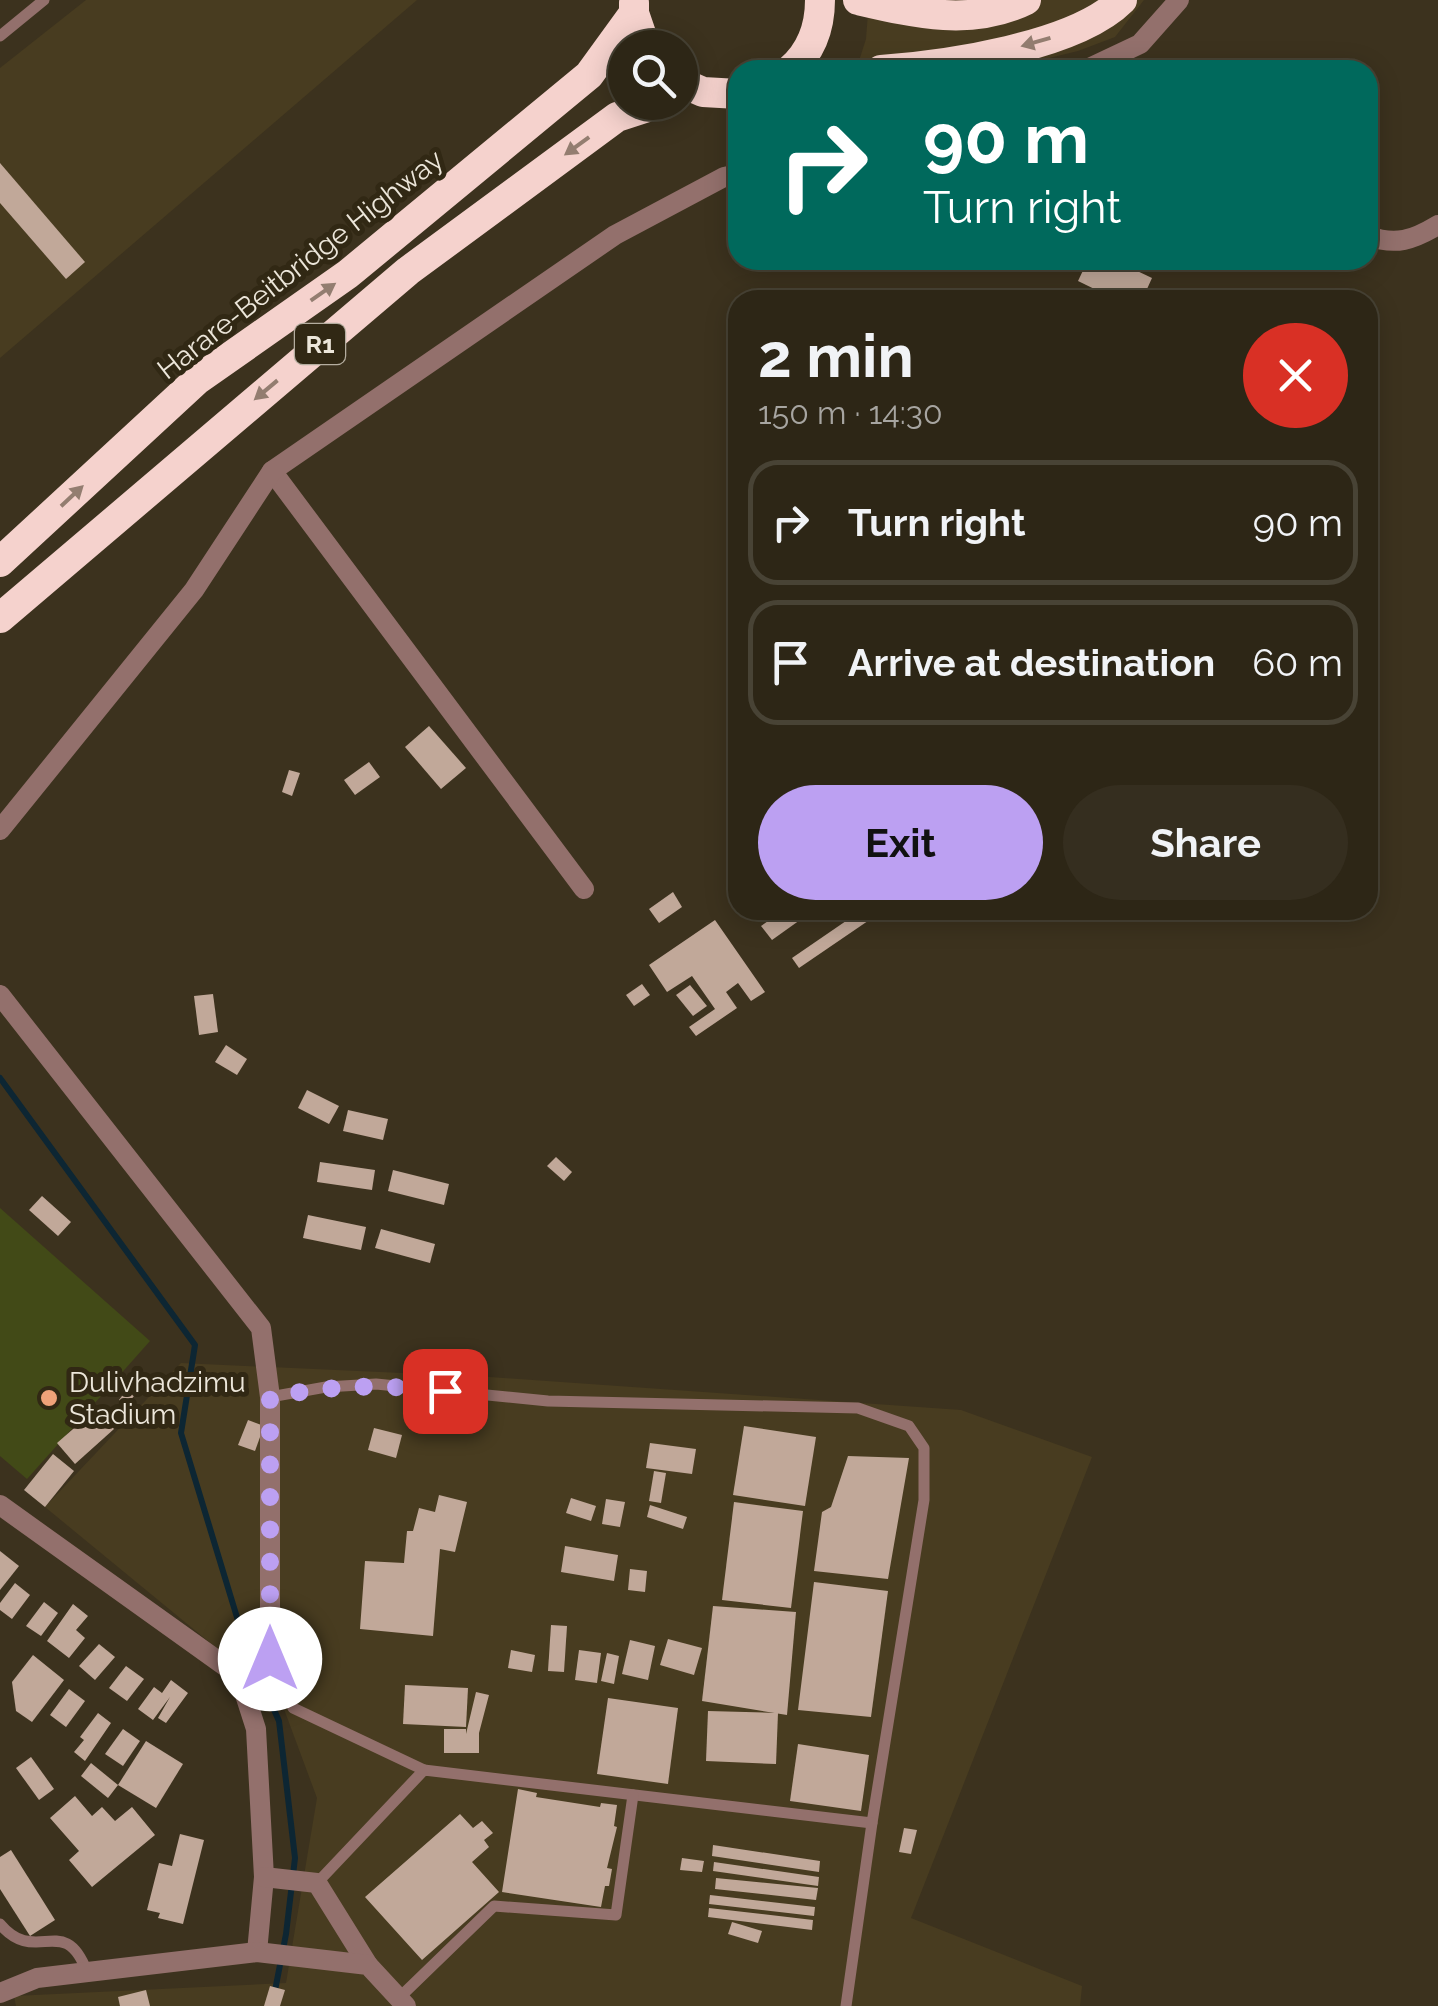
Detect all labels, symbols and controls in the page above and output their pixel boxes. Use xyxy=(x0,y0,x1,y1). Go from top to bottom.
map controls xyxy=(608,30,698,120)
button: search xyxy=(608,30,698,120)
one-way arrow xyxy=(1020,35,1050,50)
text: 90 m xyxy=(923,97,1089,179)
icon: right xyxy=(758,100,888,230)
one-way arrow xyxy=(564,136,590,156)
street label: Harare-Beitbridge Highway xyxy=(151,143,450,386)
text: Turn right xyxy=(923,181,1121,234)
one-way arrow xyxy=(310,283,337,302)
text: 2 min xyxy=(758,321,914,391)
button: close xyxy=(1243,323,1348,428)
road number: R1 xyxy=(295,324,345,364)
one-way arrow xyxy=(254,378,279,400)
text: 150 m · 14:30 xyxy=(758,394,943,431)
one-way arrow xyxy=(60,485,84,508)
icon: right xyxy=(763,495,818,550)
text: Turn right xyxy=(848,500,1025,545)
text: 90 m xyxy=(1253,500,1343,545)
icon: arrive xyxy=(763,635,818,690)
text: Arrive at destination xyxy=(848,640,1215,685)
text: 60 m xyxy=(1252,640,1343,685)
button: Exit xyxy=(758,785,1043,900)
button: Share xyxy=(1063,785,1348,900)
pin xyxy=(403,1349,488,1434)
icon: arrive xyxy=(418,1364,473,1419)
place label: Dulivhadzimu Stadium xyxy=(69,1366,246,1431)
marker: Dulivhadzimu Stadium xyxy=(38,1387,60,1409)
position arrow xyxy=(218,1607,322,1711)

